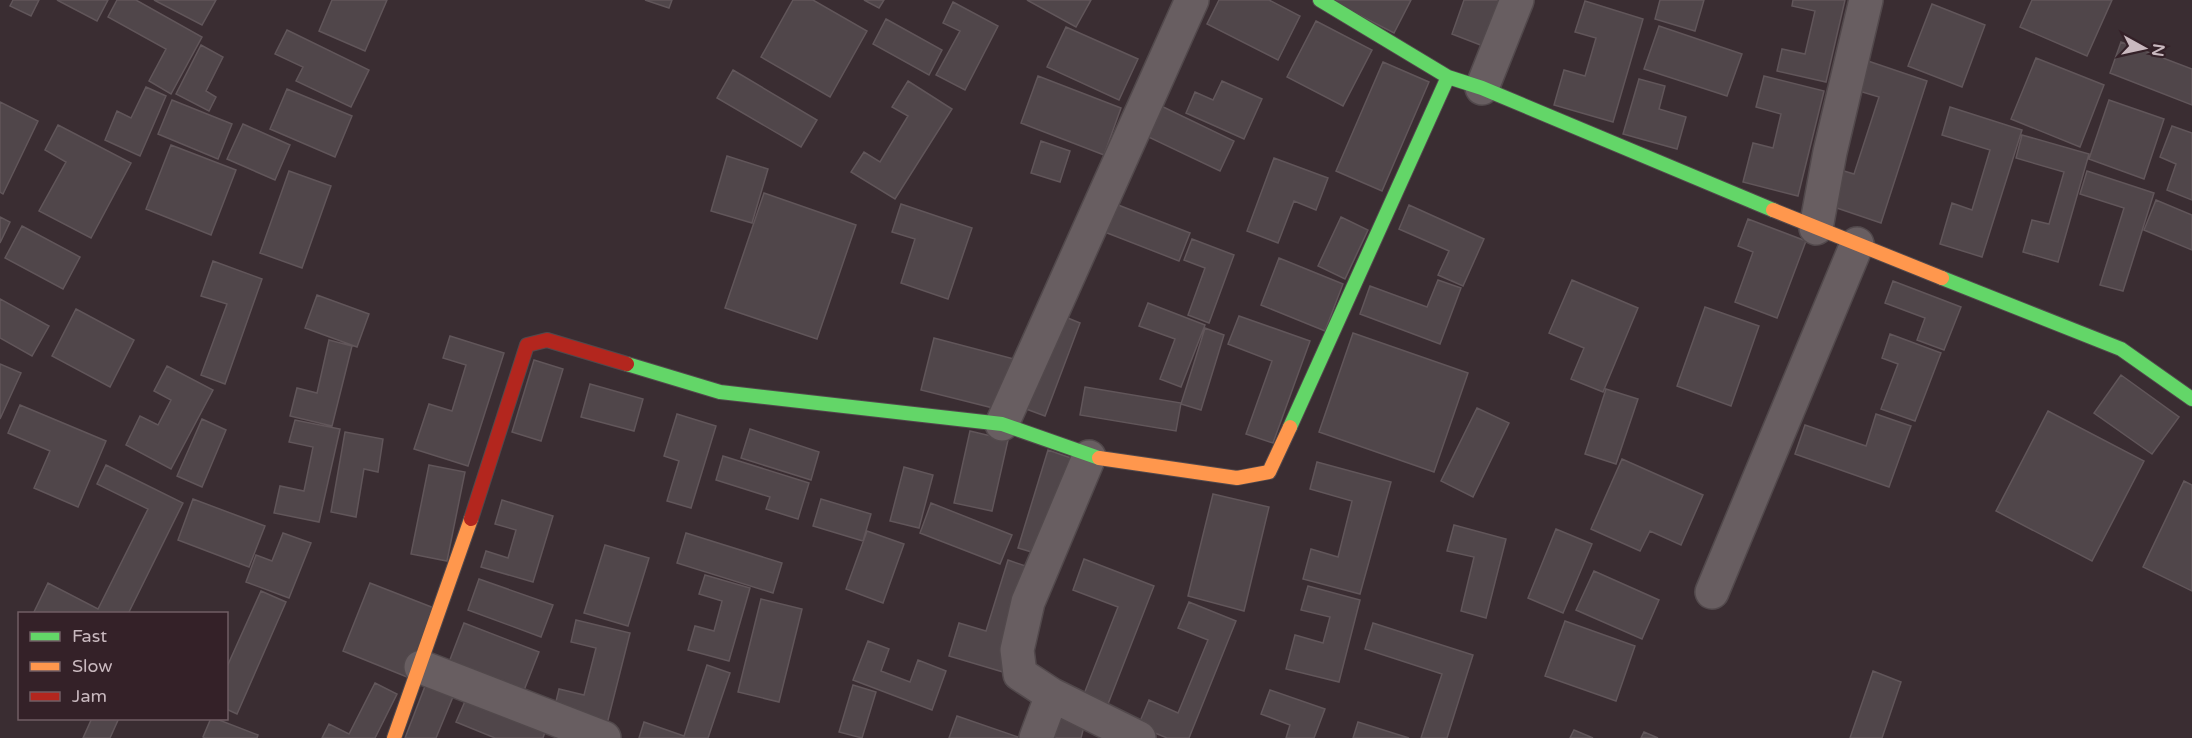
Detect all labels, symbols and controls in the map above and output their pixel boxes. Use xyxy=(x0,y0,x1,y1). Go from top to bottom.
north arrow xyxy=(2114,18,2174,78)
text: N xyxy=(2147,42,2169,58)
legend xyxy=(18,612,228,720)
text: Fast xyxy=(72,625,107,647)
text: Slow xyxy=(72,655,113,677)
text: Jam xyxy=(72,685,107,707)

